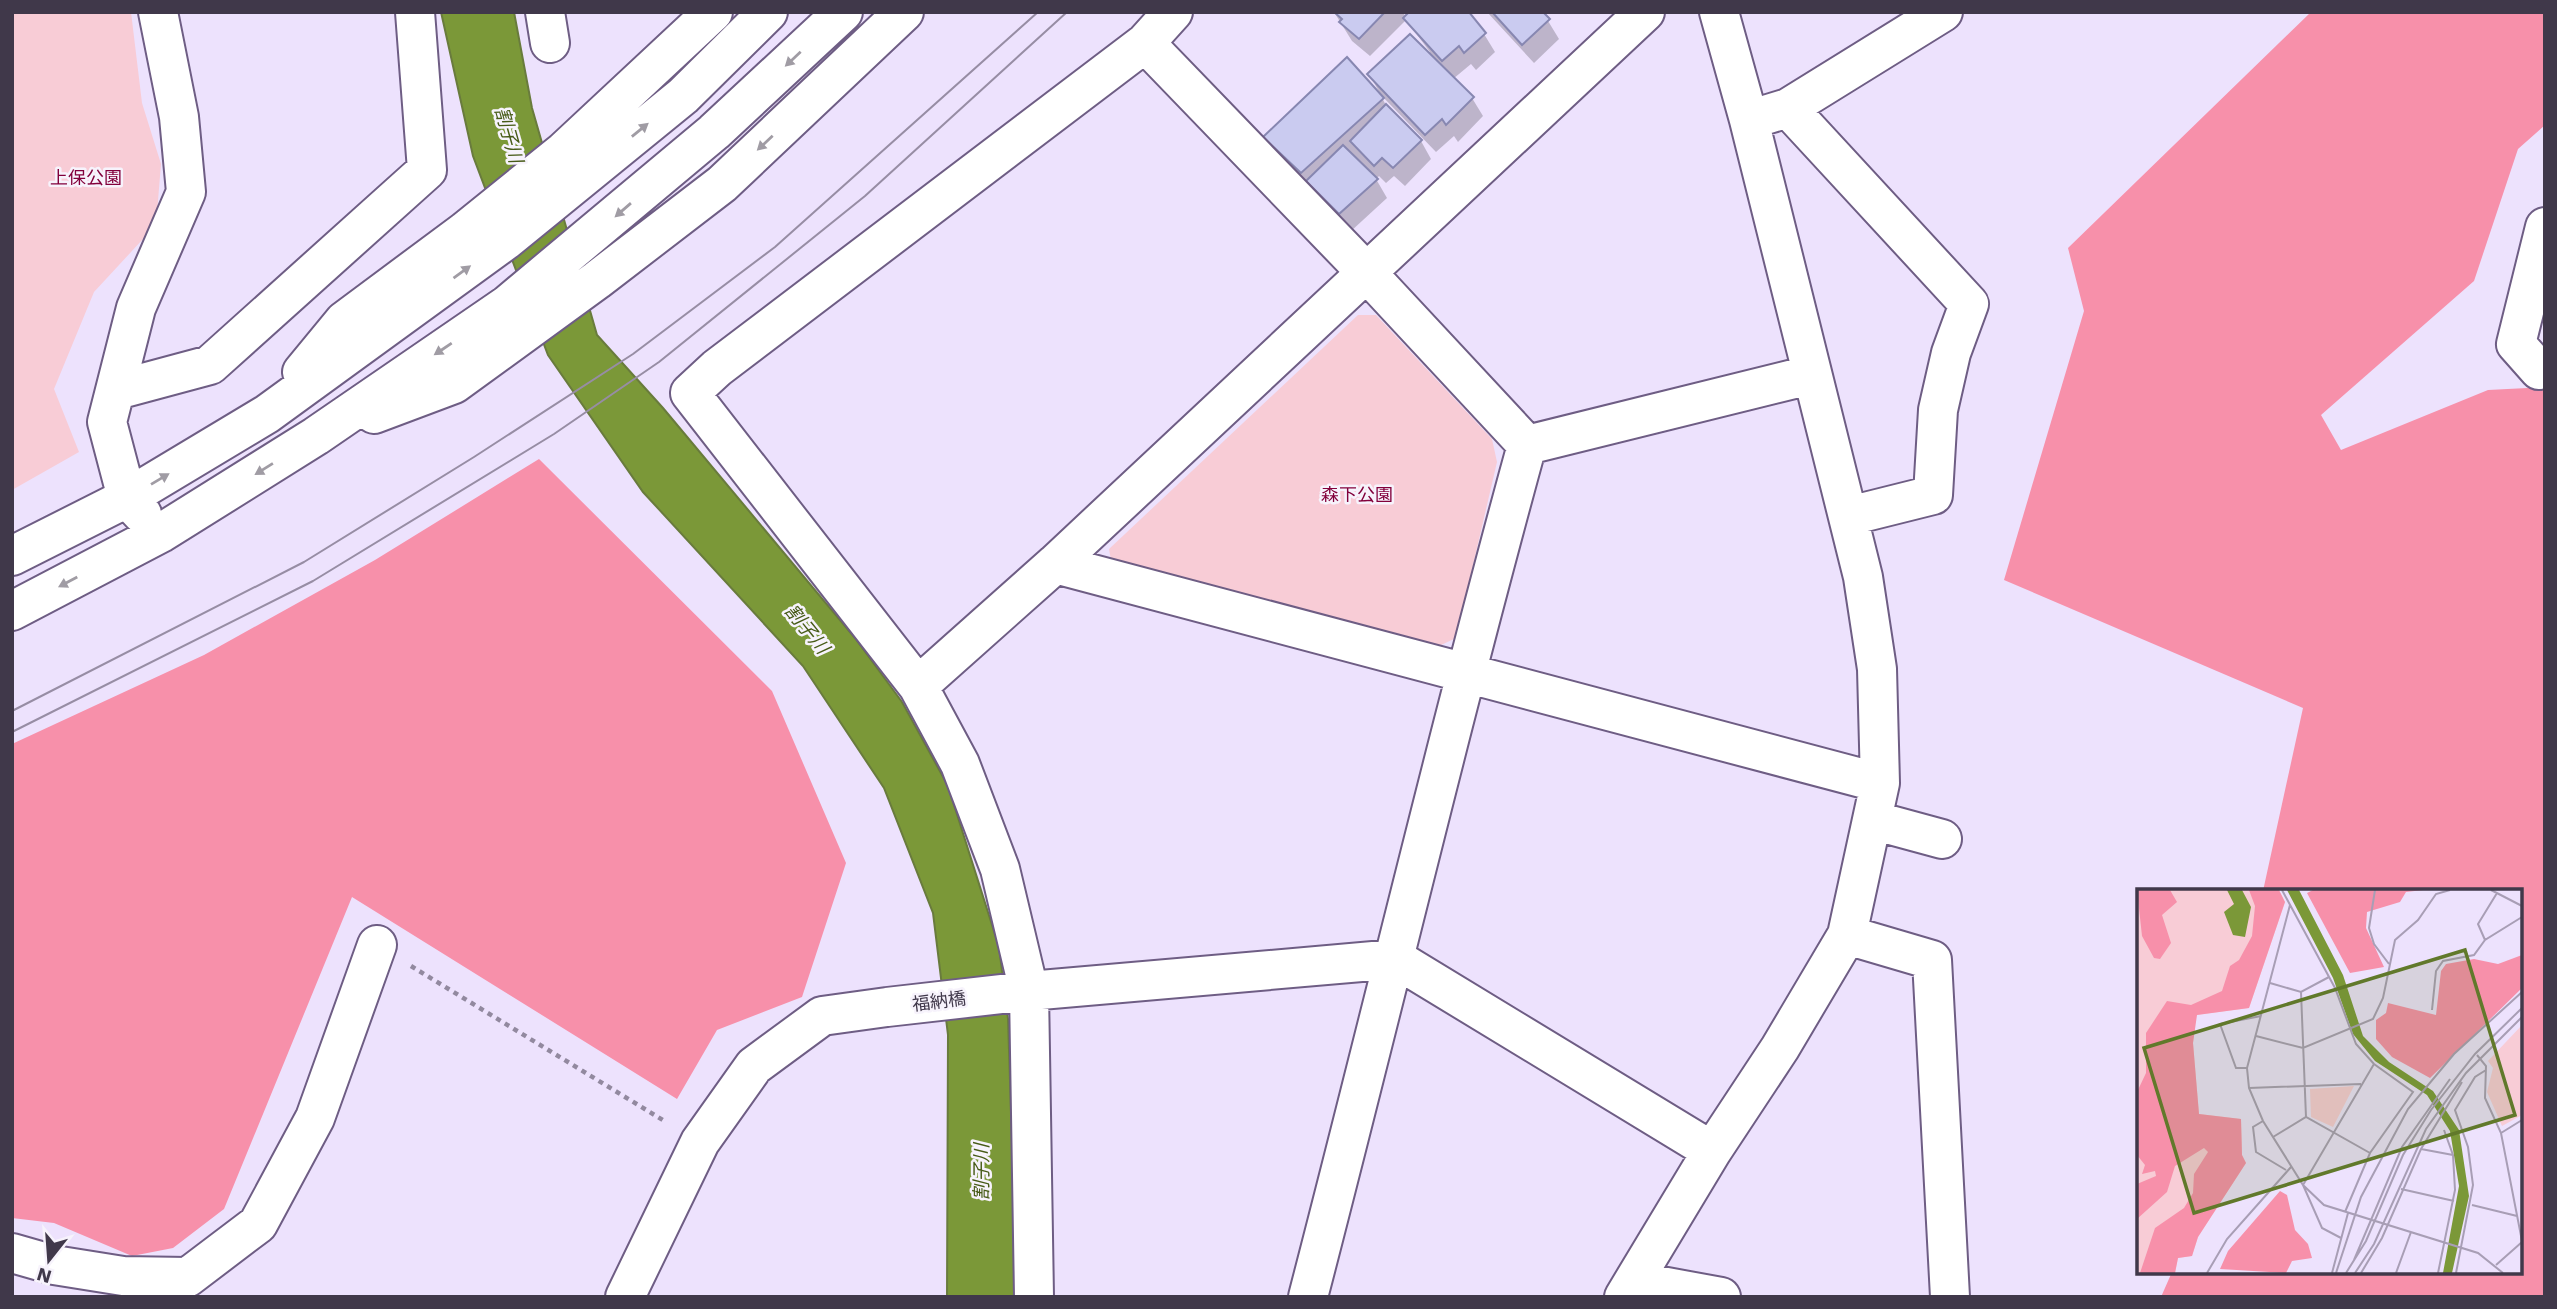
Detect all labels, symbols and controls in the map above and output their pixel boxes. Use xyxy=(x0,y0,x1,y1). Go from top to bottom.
one-way arrow xyxy=(785,50,802,66)
water label: 割子川 xyxy=(490,104,528,167)
one-way arrow xyxy=(631,123,649,138)
one-way arrow xyxy=(757,135,774,151)
park label: 上保公園 xyxy=(50,167,122,188)
one-way arrow xyxy=(615,202,632,217)
one-way arrow xyxy=(453,265,472,279)
one-way arrow xyxy=(434,342,452,356)
one-way arrow xyxy=(255,462,274,475)
one-way arrow xyxy=(150,472,169,485)
park label: 森下公園 xyxy=(1321,484,1393,505)
one-way arrow xyxy=(57,576,77,588)
water label: 割子川 xyxy=(780,600,835,660)
inset map xyxy=(2137,889,2522,1274)
street label: 福納橋 xyxy=(911,987,967,1015)
water label: 割子川 xyxy=(970,1142,993,1201)
north arrow xyxy=(14,1225,84,1295)
text: N xyxy=(34,1263,54,1289)

